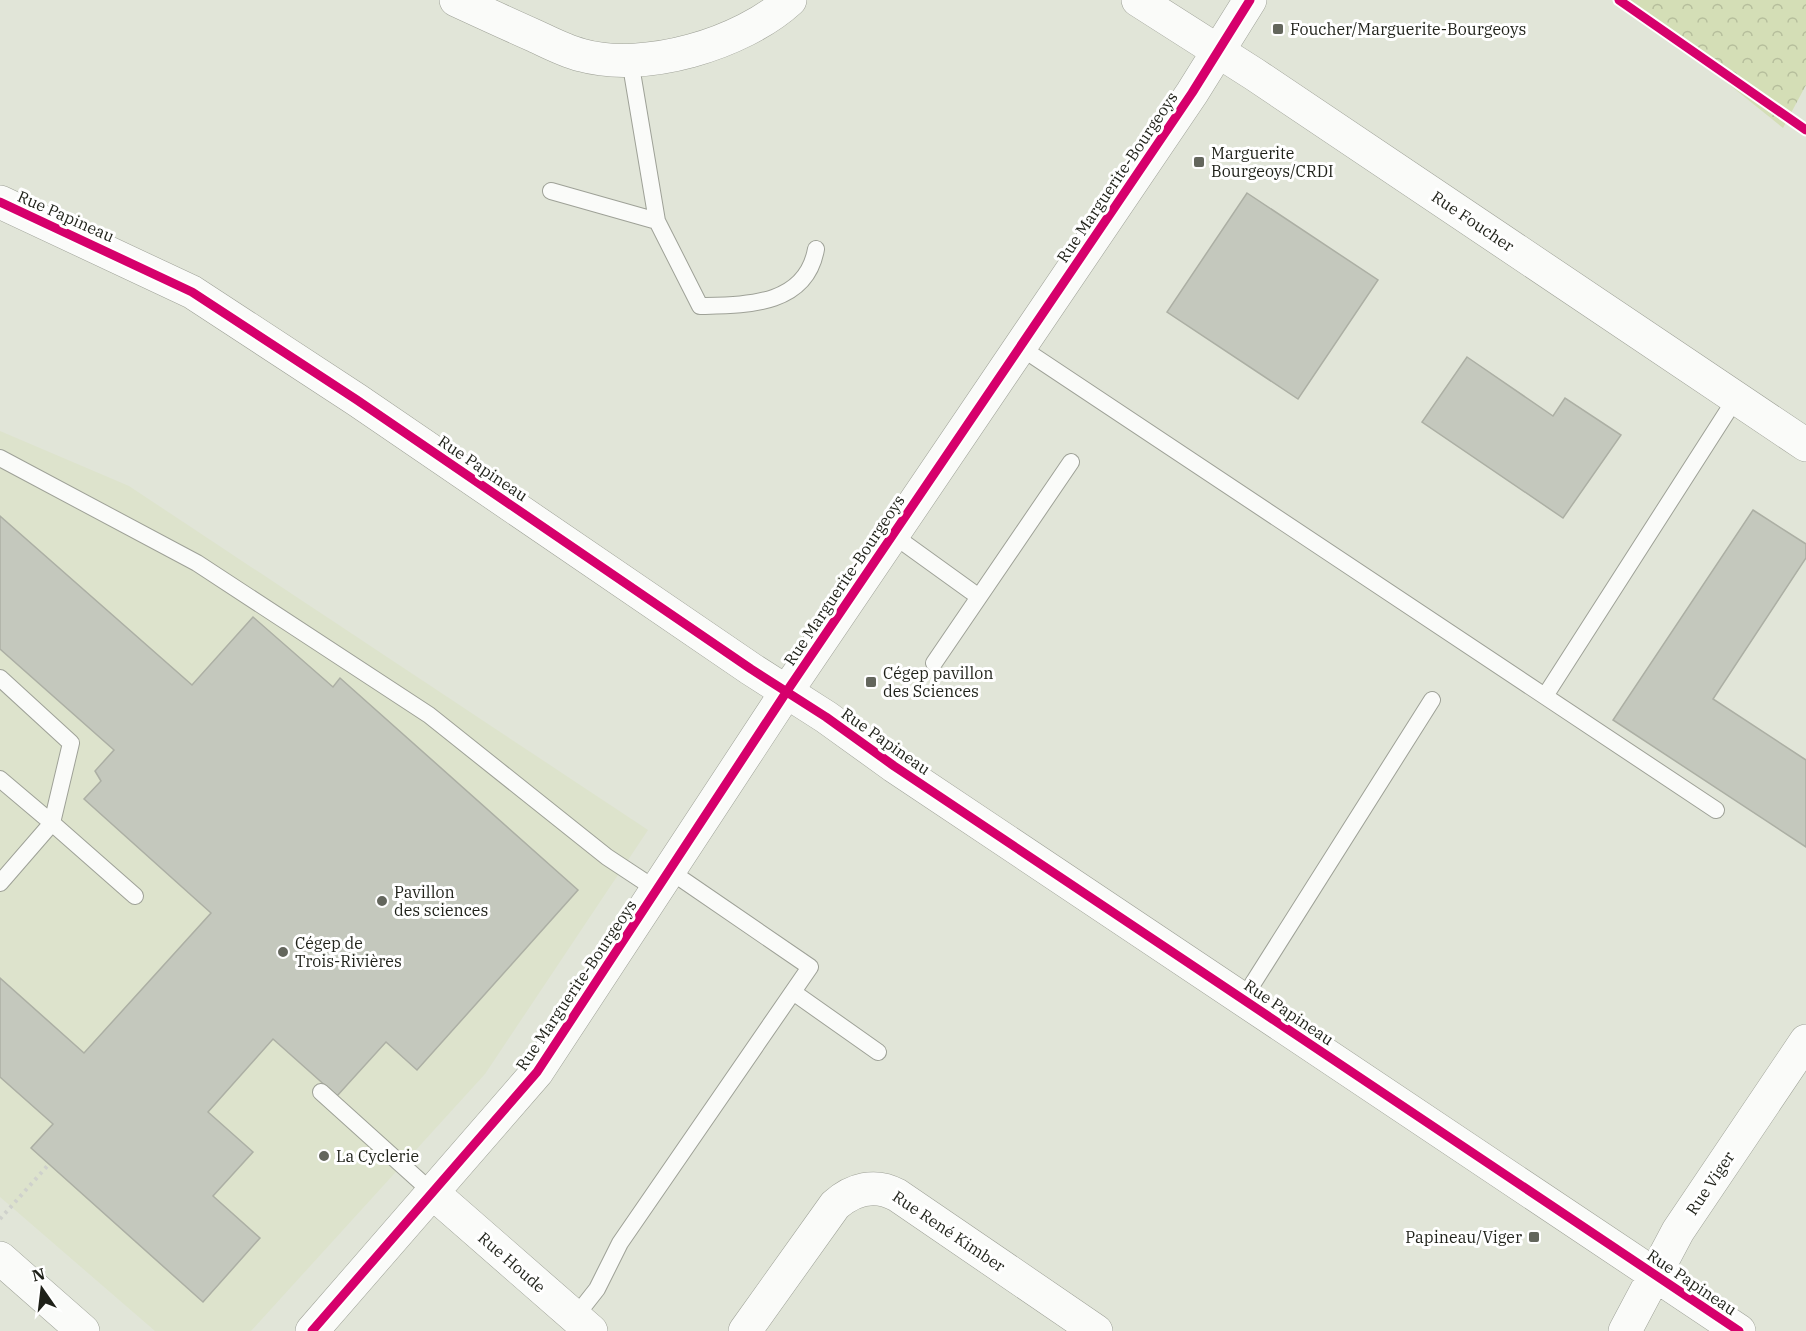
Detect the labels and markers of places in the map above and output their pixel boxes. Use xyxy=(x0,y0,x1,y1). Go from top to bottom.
place label: Foucher/Marguerite-Bourgeoys xyxy=(1290,19,1526,39)
marker: Foucher/Marguerite-Bourgeoys xyxy=(1271,22,1285,36)
place label: Marguerite Bourgeoys/CRDI xyxy=(1211,143,1334,181)
marker: Marguerite Bourgeoys/CRDI xyxy=(1192,155,1206,169)
place label: Cégep pavillon des Sciences xyxy=(883,663,993,701)
marker: Cégep pavillon des Sciences xyxy=(864,675,878,689)
place label: Pavillon des sciences xyxy=(394,882,488,920)
marker: Pavillon des sciences xyxy=(375,894,389,908)
place label: Cégep de Trois-Rivières xyxy=(295,933,402,971)
marker: Cégep de Trois-Rivières xyxy=(276,945,290,959)
place label: La Cyclerie xyxy=(336,1146,419,1166)
marker: La Cyclerie xyxy=(317,1149,331,1163)
place label: Papineau/Viger xyxy=(1405,1227,1522,1247)
marker: Papineau/Viger xyxy=(1527,1230,1541,1244)

